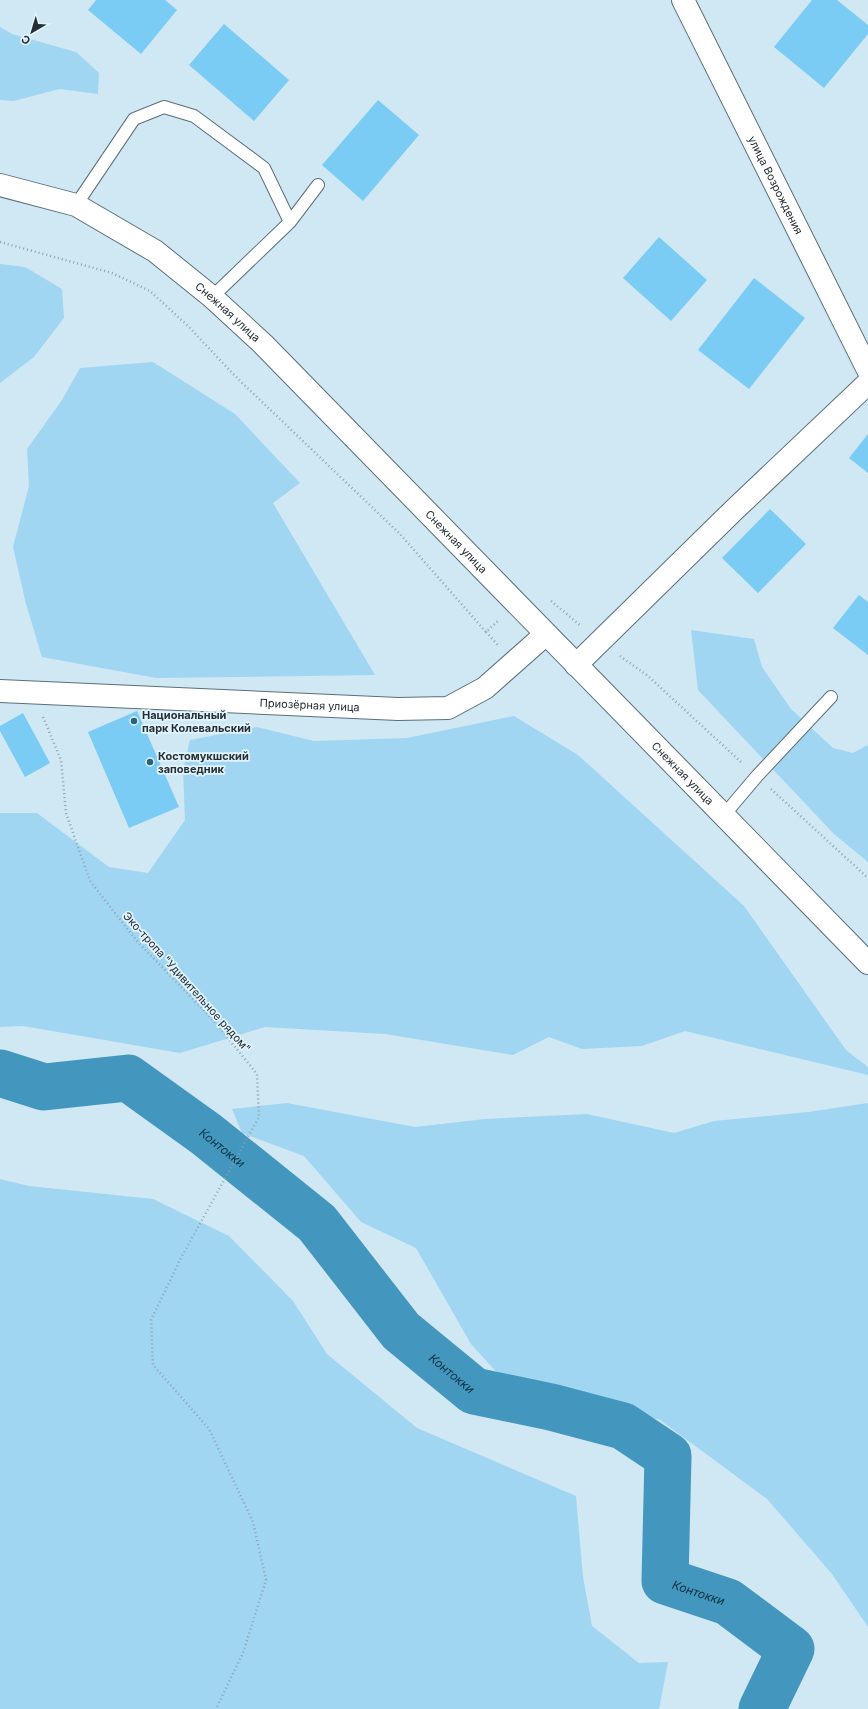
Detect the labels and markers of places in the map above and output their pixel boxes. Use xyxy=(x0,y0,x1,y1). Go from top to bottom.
place label: Национальный парк Колевальский xyxy=(142,708,251,735)
marker: Национальный парк Колевальский xyxy=(129,716,139,726)
place label: Костомукшский заповедник xyxy=(158,749,249,776)
marker: Костомукшский заповедник xyxy=(145,757,155,767)

